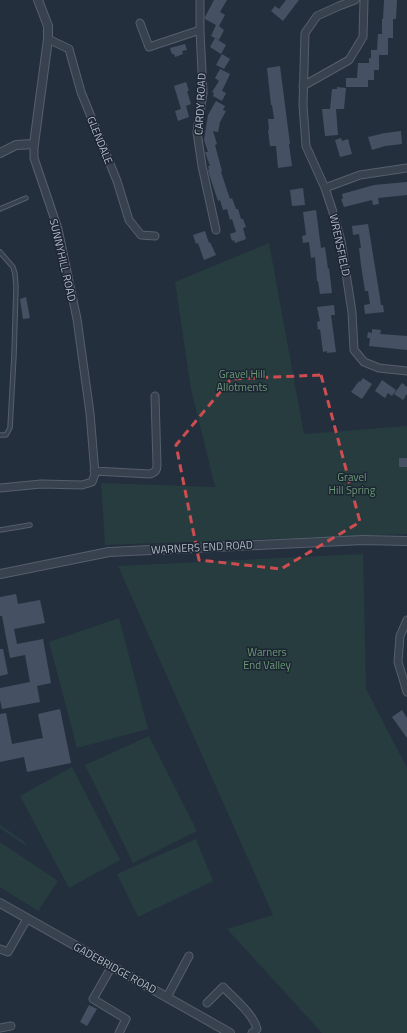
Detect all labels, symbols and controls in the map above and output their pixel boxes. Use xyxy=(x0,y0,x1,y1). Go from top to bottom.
street label: CARDY ROAD xyxy=(190,73,210,135)
street label: GLENDALE xyxy=(83,114,117,166)
street label: WRENSFIELD xyxy=(326,213,354,277)
street label: SUNNYHILL ROAD xyxy=(46,217,80,303)
park label: Gravel Hill Allotments xyxy=(217,366,267,395)
park label: Gravel Hill Spring xyxy=(329,469,376,498)
street label: WARNERS END ROAD xyxy=(151,536,253,558)
park label: Warners End Valley xyxy=(243,644,292,673)
street label: GADEBRIDGE ROAD xyxy=(71,939,159,997)

